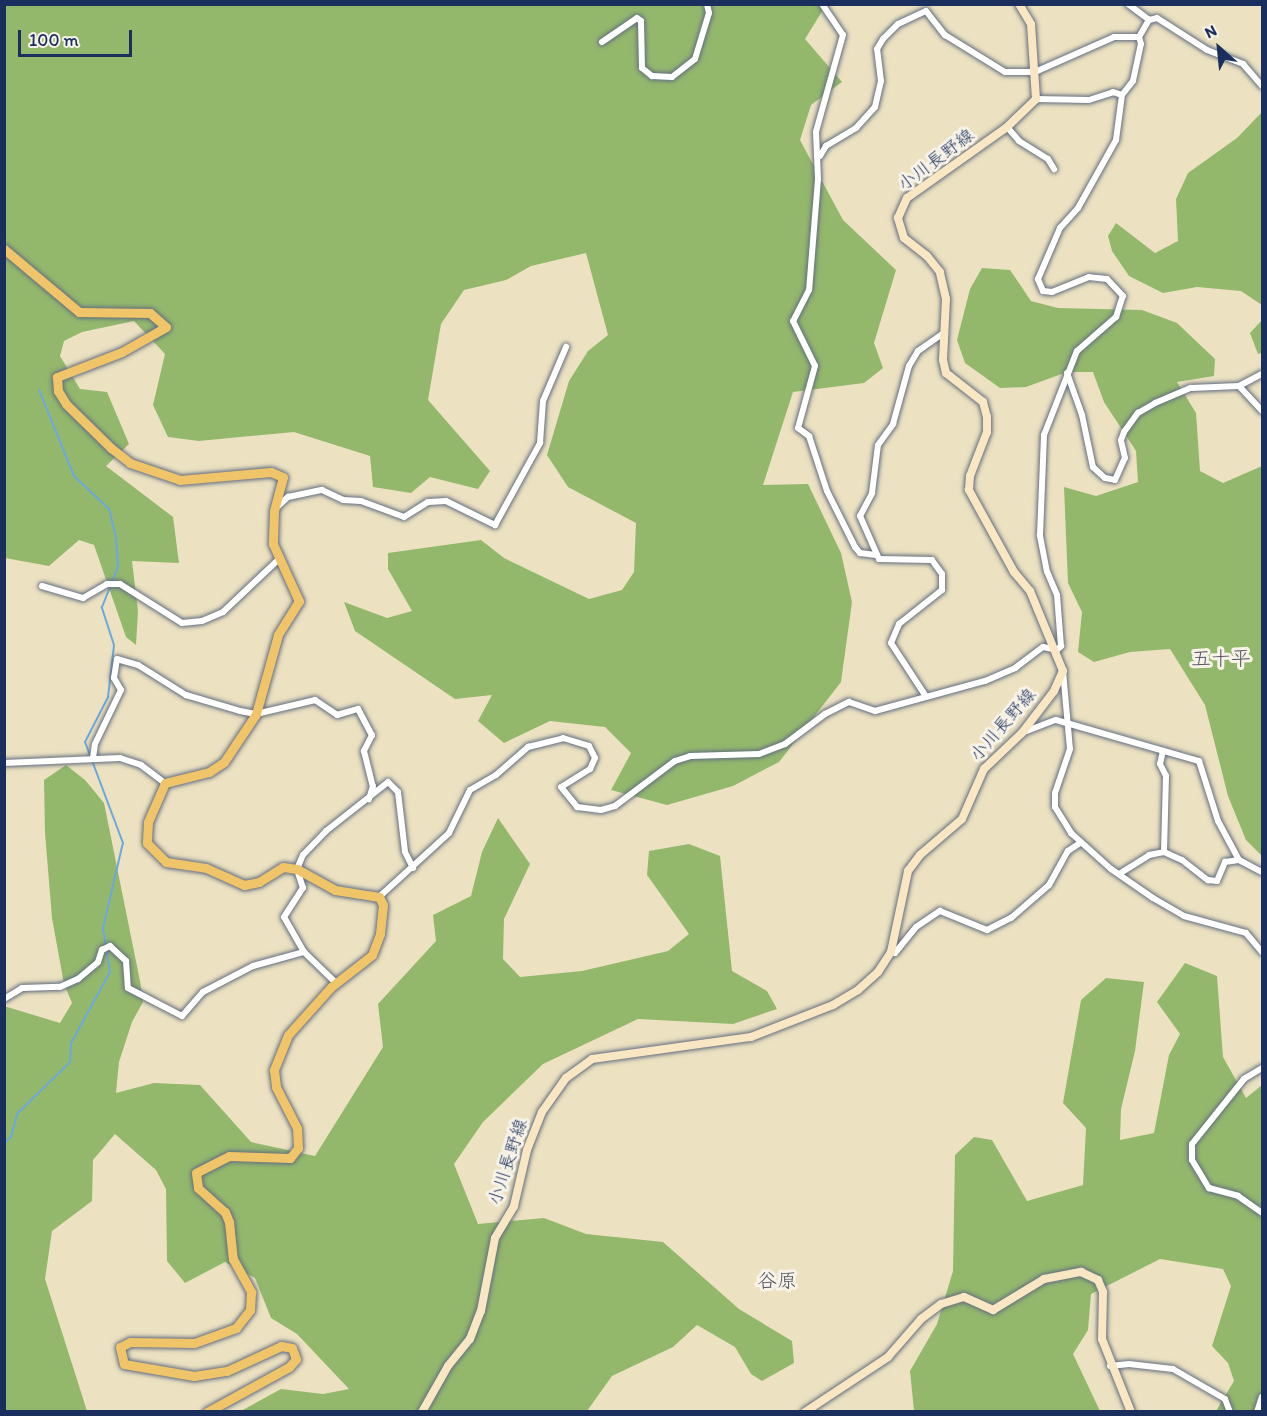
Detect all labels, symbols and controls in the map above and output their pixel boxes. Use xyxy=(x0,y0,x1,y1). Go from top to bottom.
scale bar xyxy=(21,18,135,56)
north arrow xyxy=(1189,18,1249,78)
text: N xyxy=(1201,21,1220,42)
text: 100 m xyxy=(29,29,79,51)
street label: 小川長野線 xyxy=(894,124,978,196)
district label: 五十平 xyxy=(1191,646,1251,670)
street label: 小川長野線 xyxy=(965,684,1041,766)
street label: 小川長野線 xyxy=(484,1116,532,1208)
district label: 谷原 xyxy=(757,1268,797,1292)

